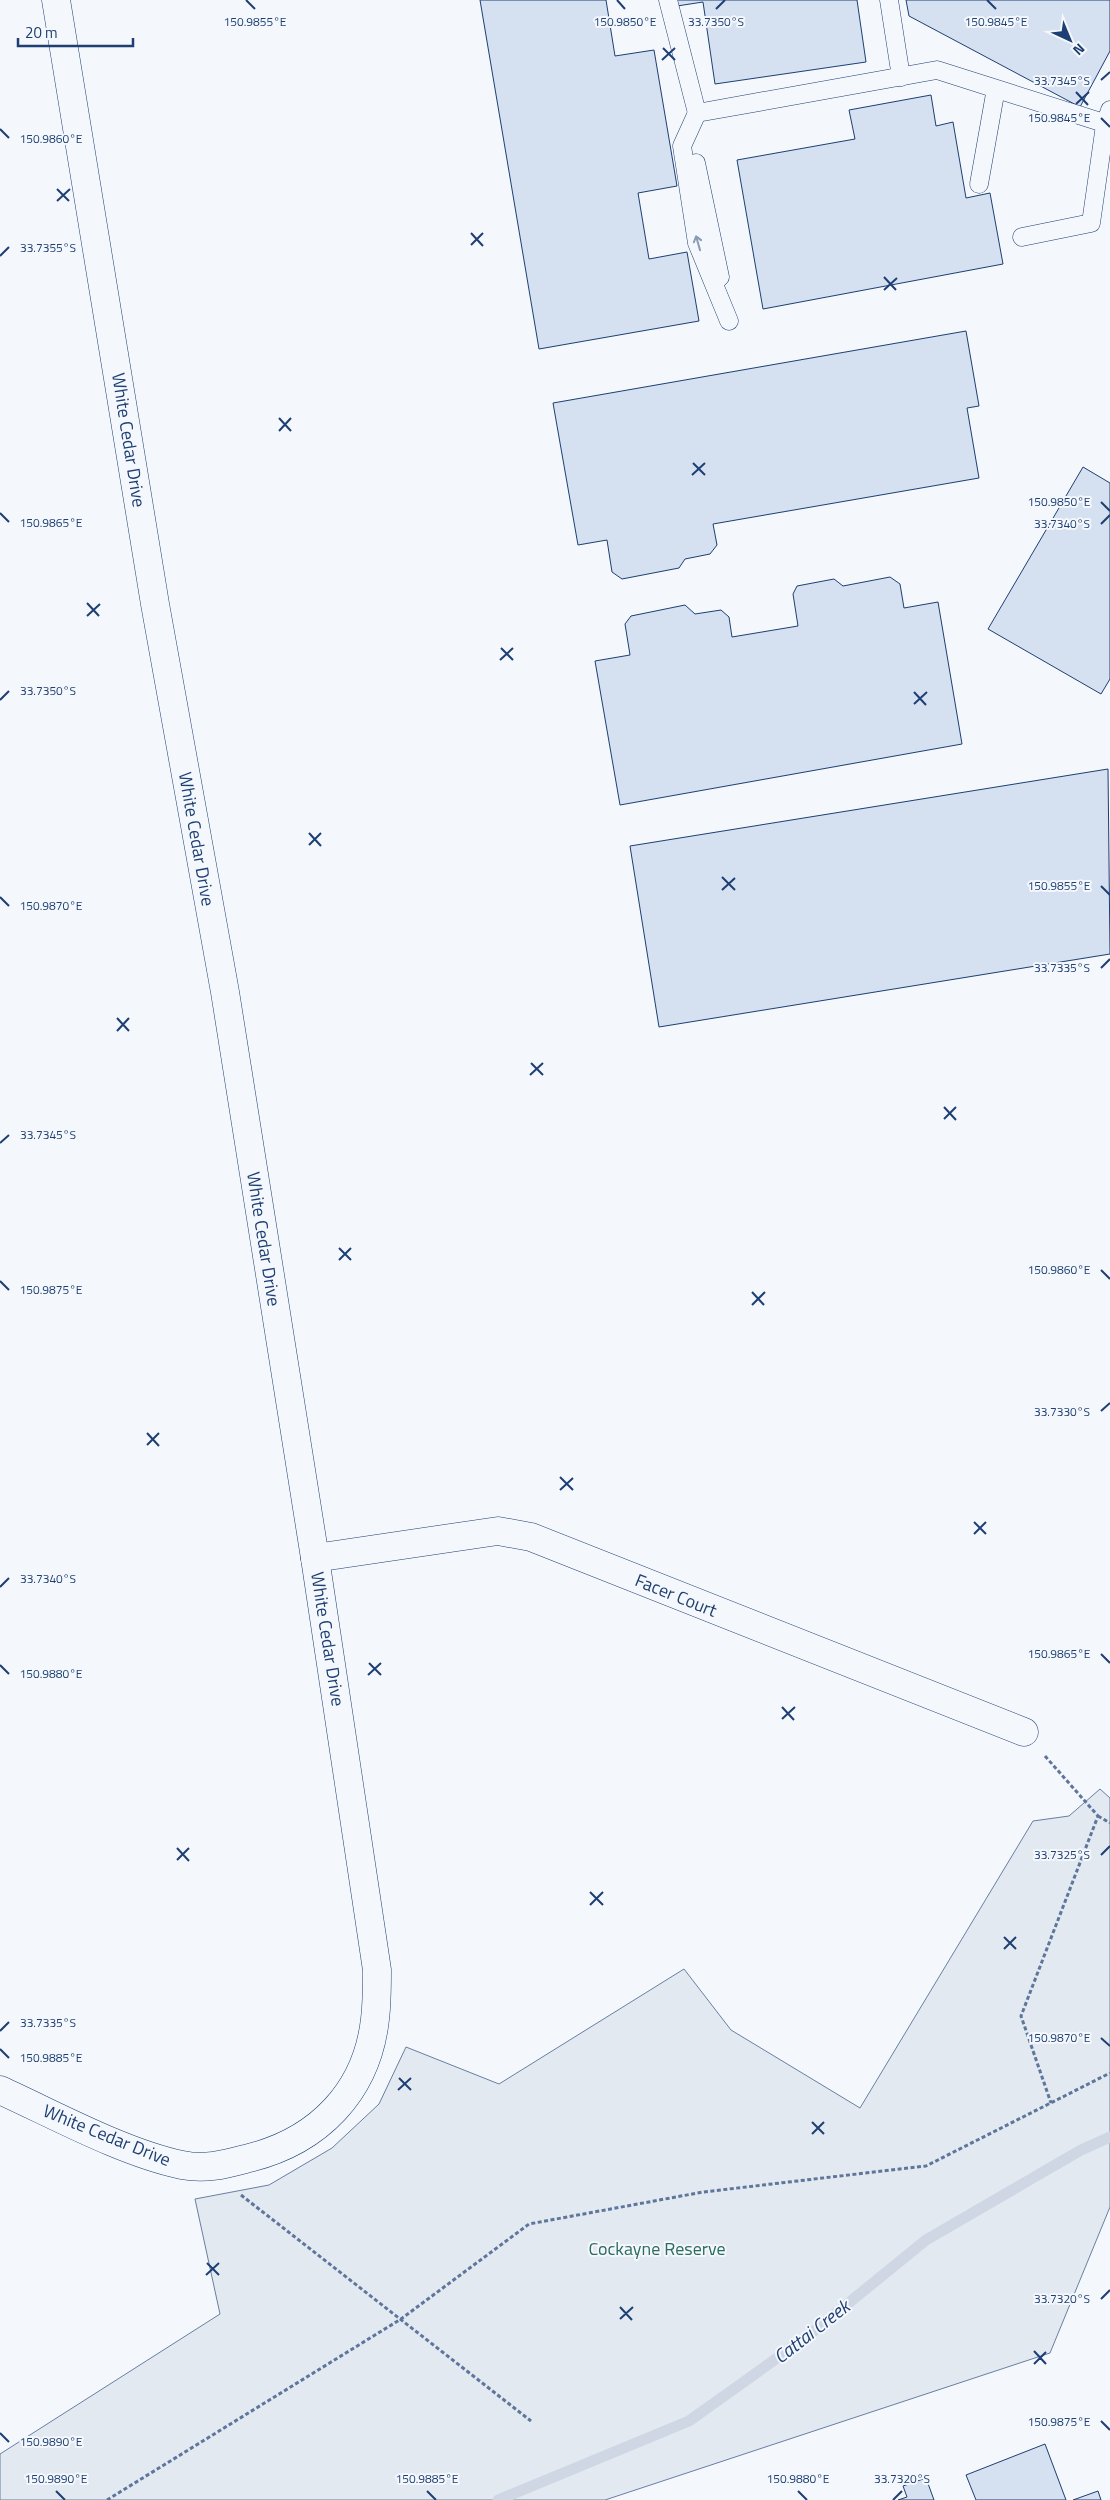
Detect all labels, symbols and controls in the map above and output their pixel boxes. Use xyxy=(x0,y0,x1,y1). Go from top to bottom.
text: 150.9855°E xyxy=(224,12,287,31)
text: 150.9850°E xyxy=(594,12,657,31)
text: 33.7350°S xyxy=(688,12,744,31)
text: 150.9845°E xyxy=(965,12,1028,31)
scale bar xyxy=(18,15,132,47)
north arrow xyxy=(1045,15,1095,65)
text: 20 m xyxy=(25,21,58,44)
text: N xyxy=(1069,39,1090,61)
text: 33.7345°S xyxy=(1034,71,1090,90)
text: 150.9845°E xyxy=(1028,108,1091,127)
text: 150.9860°E xyxy=(20,129,83,148)
one-way arrow xyxy=(693,236,703,252)
text: 33.7355°S xyxy=(20,238,76,257)
street label: White Cedar Drive xyxy=(105,371,153,509)
text: 150.9850°E xyxy=(1028,492,1091,511)
text: 150.9865°E xyxy=(20,513,83,532)
text: 33.7340°S xyxy=(1034,514,1090,533)
text: 33.7350°S xyxy=(20,681,76,700)
street label: White Cedar Drive xyxy=(172,770,222,908)
text: 150.9855°E xyxy=(1028,876,1091,895)
text: 150.9870°E xyxy=(20,896,83,915)
text: 33.7335°S xyxy=(1034,958,1090,977)
text: 33.7345°S xyxy=(20,1125,76,1144)
street label: White Cedar Drive xyxy=(240,1170,288,1308)
text: 150.9860°E xyxy=(1028,1260,1091,1279)
text: 150.9875°E xyxy=(20,1280,83,1299)
text: 33.7330°S xyxy=(1034,1402,1090,1421)
street label: Facer Court xyxy=(631,1566,722,1624)
text: 33.7340°S xyxy=(20,1569,76,1588)
street label: White Cedar Drive xyxy=(304,1570,352,1708)
text: 150.9865°E xyxy=(1028,1644,1091,1663)
text: 150.9880°E xyxy=(20,1664,83,1683)
text: 33.7325°S xyxy=(1034,1845,1090,1864)
text: 33.7335°S xyxy=(20,2013,76,2032)
text: 150.9870°E xyxy=(1028,2028,1091,2047)
text: 150.9885°E xyxy=(20,2048,83,2067)
street label: White Cedar Drive xyxy=(39,2097,175,2173)
park label: Cockayne Reserve xyxy=(588,2235,726,2262)
text: 33.7320°S xyxy=(1034,2289,1090,2308)
water label: Cattai Creek xyxy=(767,2290,857,2370)
text: 150.9875°E xyxy=(1028,2412,1091,2431)
text: 150.9890°E xyxy=(20,2432,83,2451)
text: 150.9890°E xyxy=(25,2469,88,2488)
text: 150.9885°E xyxy=(396,2469,459,2488)
text: 150.9880°E xyxy=(767,2469,830,2488)
text: 33.7320°S xyxy=(874,2469,930,2488)

